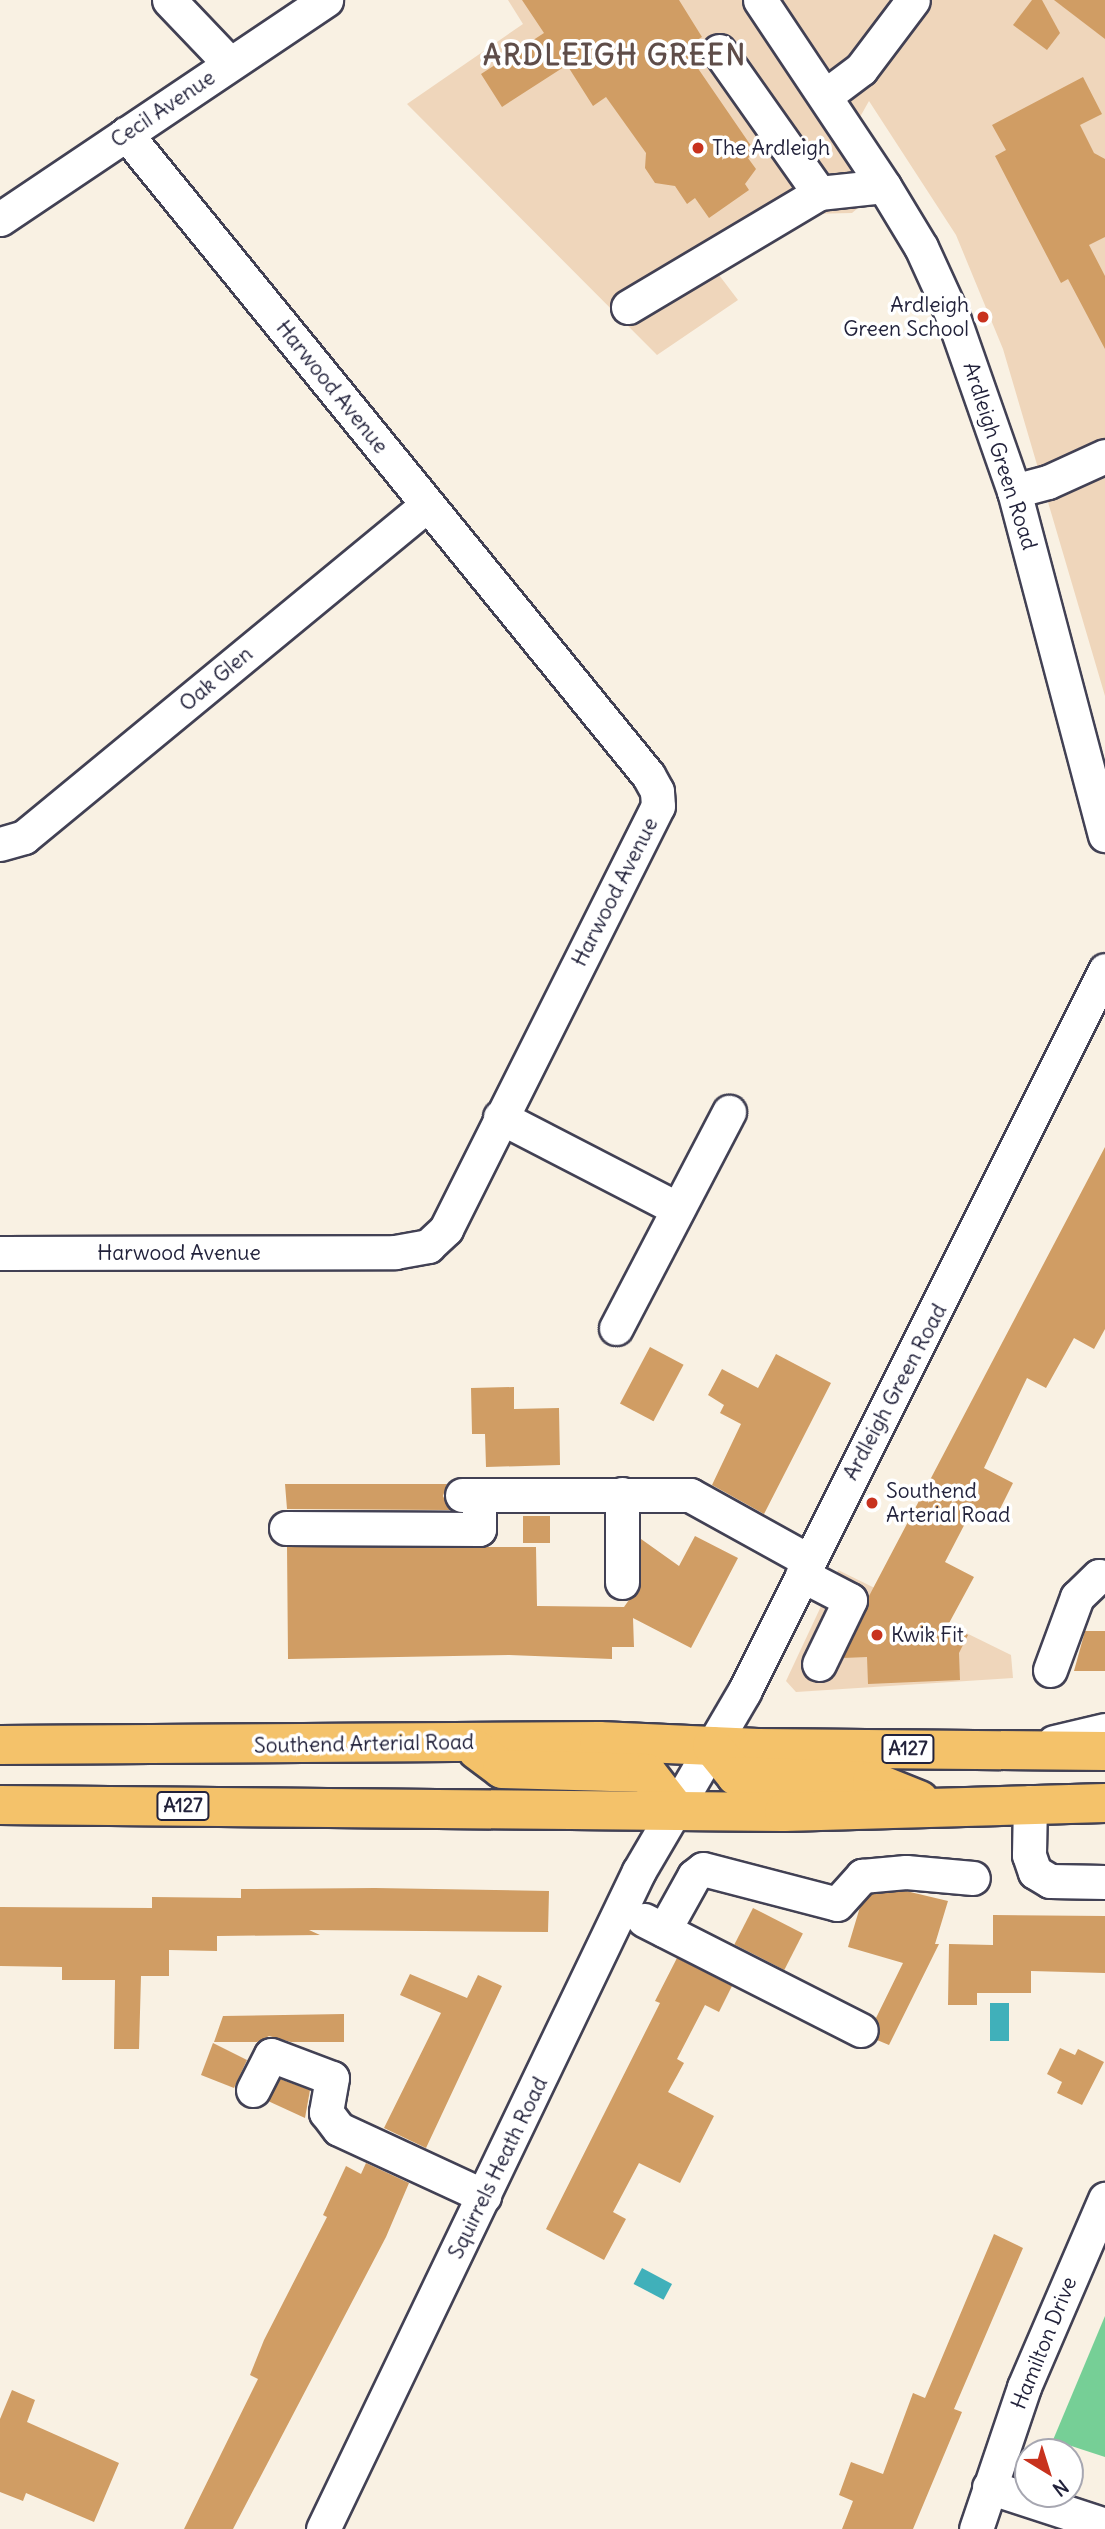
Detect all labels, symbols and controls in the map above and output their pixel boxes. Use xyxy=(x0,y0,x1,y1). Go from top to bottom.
district label: ARDLEIGH GREEN xyxy=(485,38,745,72)
street label: Cecil Avenue xyxy=(106,65,220,153)
place label: The Ardleigh xyxy=(712,135,830,161)
marker: The Ardleigh xyxy=(690,140,706,156)
place label: Ardleigh Green School xyxy=(843,292,969,342)
marker: Ardleigh Green School xyxy=(975,309,991,325)
street label: Harwood Avenue xyxy=(271,316,393,458)
street label: Ardleigh Green Road xyxy=(958,359,1042,553)
street label: Oak Glen xyxy=(174,641,258,717)
street label: Harwood Avenue xyxy=(567,813,663,971)
street label: Harwood Avenue xyxy=(97,1240,261,1266)
street label: Ardleigh Green Road xyxy=(838,1300,952,1484)
place label: Southend Arterial Road xyxy=(886,1478,1010,1528)
marker: Southend Arterial Road xyxy=(864,1495,880,1511)
place label: Kwik Fit xyxy=(891,1622,964,1648)
marker: Kwik Fit xyxy=(869,1627,885,1643)
street label: Southend Arterial Road xyxy=(254,1729,474,1759)
road number: A127 xyxy=(880,1734,936,1764)
road number: A127 xyxy=(155,1790,211,1822)
street label: Squirrels Heath Road xyxy=(443,2073,553,2263)
street label: Hamilton Drive xyxy=(1006,2273,1082,2413)
north arrow xyxy=(1014,2438,1084,2508)
text: N xyxy=(1048,2474,1073,2501)

